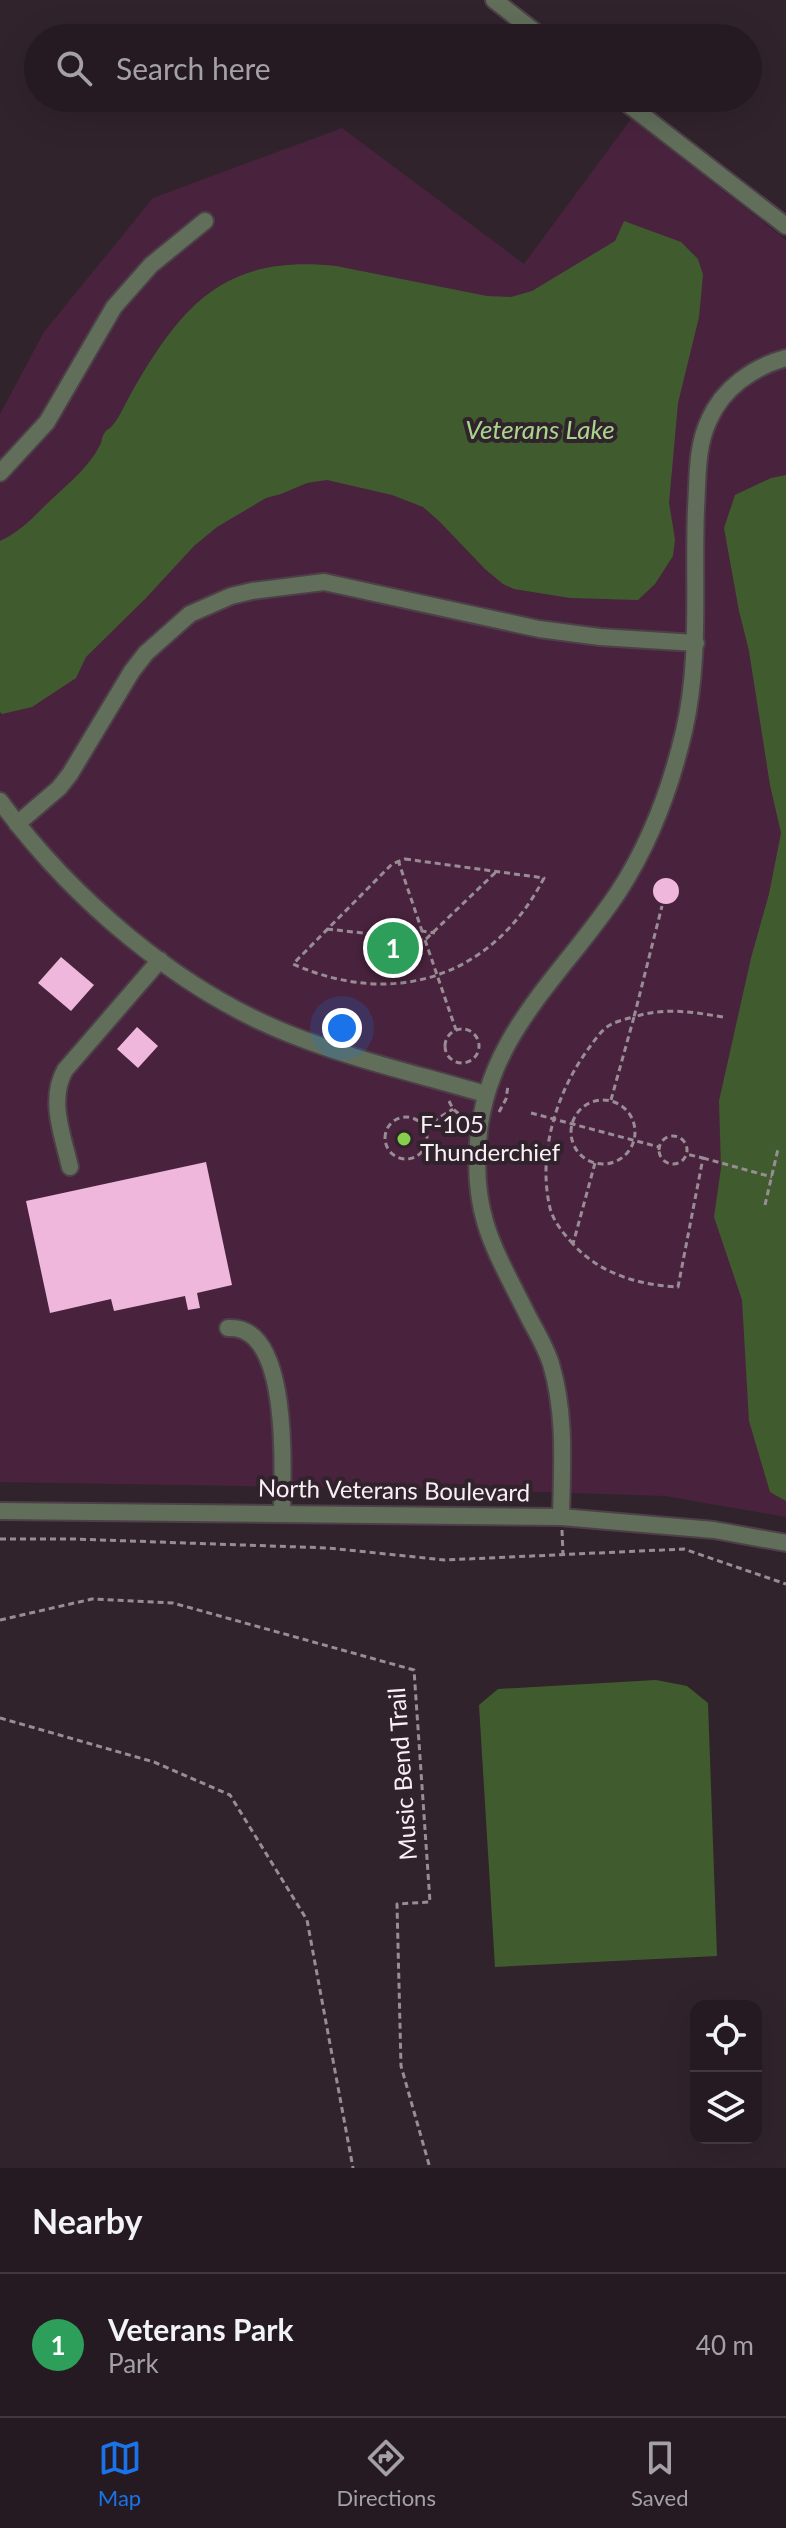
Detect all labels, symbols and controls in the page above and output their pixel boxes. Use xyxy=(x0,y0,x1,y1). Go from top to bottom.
search box xyxy=(24,24,762,112)
icon: search xyxy=(52,46,96,90)
text: Search here xyxy=(116,50,271,86)
water label: Veterans Lake xyxy=(465,413,615,445)
pin: 1 xyxy=(367,918,419,978)
your location xyxy=(322,1008,362,1048)
place label: F-105 Thunderchief xyxy=(420,1109,561,1166)
marker: F-105 Thunderchief xyxy=(395,1130,413,1148)
street label: North Veterans Boulevard xyxy=(258,1473,530,1506)
street label: Music Bend Trail xyxy=(381,1687,422,1861)
map controls xyxy=(690,2000,762,2144)
button: locate xyxy=(690,2000,762,2072)
button: layers xyxy=(690,2072,762,2144)
text: Nearby xyxy=(32,2200,143,2241)
text: Veterans Park xyxy=(108,2311,294,2347)
text: 1 xyxy=(50,2329,66,2361)
text: 40 m xyxy=(696,2329,754,2361)
text: Park xyxy=(108,2347,159,2379)
tab: Map xyxy=(98,2436,142,2511)
tab: Directions xyxy=(337,2436,436,2511)
tab: Saved xyxy=(631,2436,688,2511)

